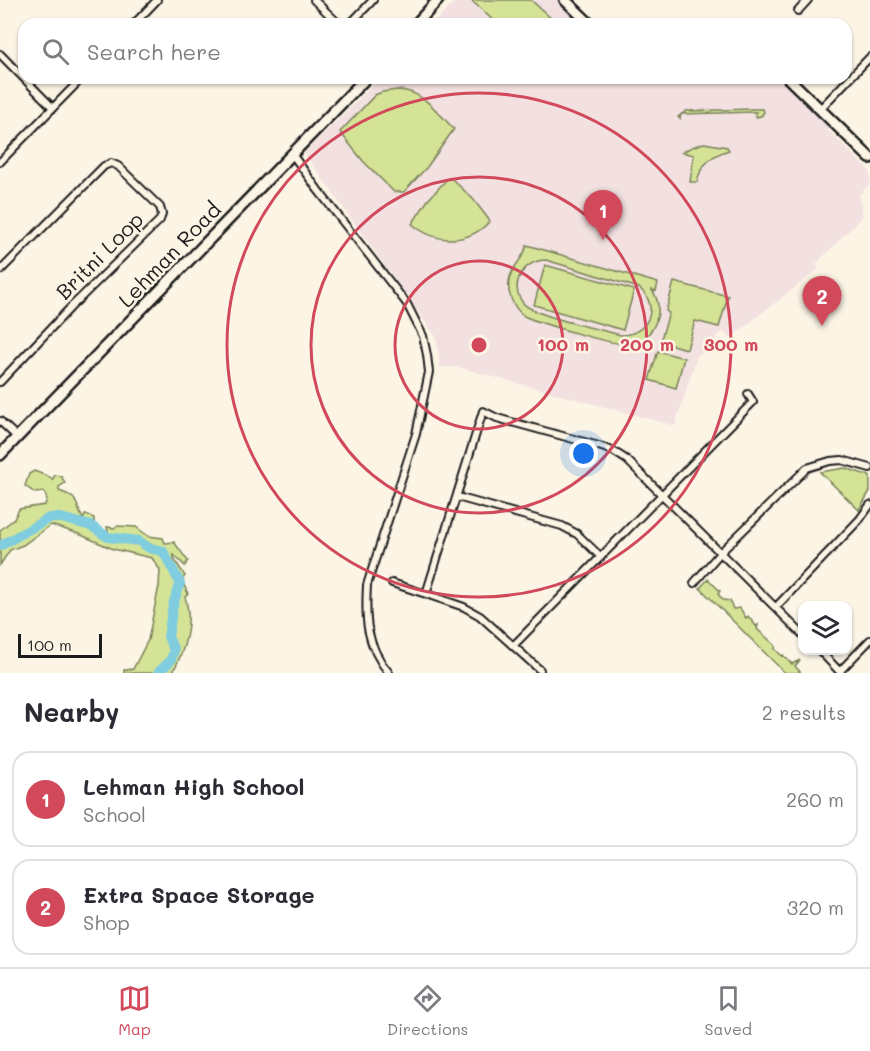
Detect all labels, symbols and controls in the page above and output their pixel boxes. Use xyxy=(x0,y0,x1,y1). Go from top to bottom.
search box xyxy=(18,18,852,84)
icon: search xyxy=(39,35,72,68)
text: Search here xyxy=(87,37,221,66)
pin: 1 xyxy=(584,190,622,240)
street label: Lehman Road xyxy=(112,196,226,312)
street label: Britni Loop xyxy=(49,205,148,304)
pin: 2 xyxy=(802,276,842,326)
text: 100 m xyxy=(537,332,589,356)
text: 200 m xyxy=(620,332,674,356)
text: 300 m xyxy=(704,332,758,356)
centre of rings xyxy=(469,335,489,355)
your location xyxy=(569,439,598,468)
map controls xyxy=(798,601,852,655)
button: layers xyxy=(798,601,852,655)
scale bar xyxy=(18,631,102,658)
text: 100 m xyxy=(27,634,72,655)
text: Nearby xyxy=(24,695,119,729)
text: 2 results xyxy=(762,699,846,725)
text: Lehman High School xyxy=(83,772,305,801)
text: 1 xyxy=(41,786,50,812)
text: 260 m xyxy=(786,786,844,812)
text: School xyxy=(83,801,146,827)
text: Extra Space Storage xyxy=(83,880,315,909)
text: 2 xyxy=(40,894,51,920)
text: 320 m xyxy=(786,894,844,920)
text: Shop xyxy=(83,909,130,935)
tab: Map xyxy=(118,982,151,1039)
tab: Directions xyxy=(387,982,468,1039)
tab: Saved xyxy=(704,982,752,1039)

